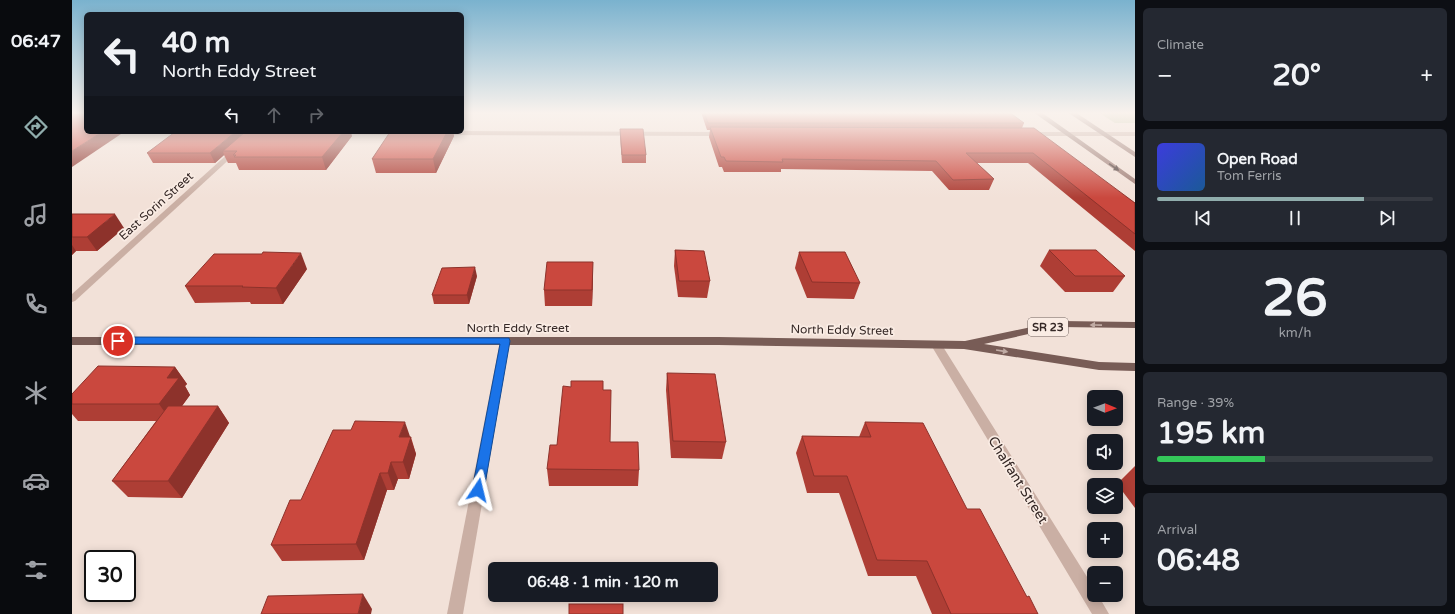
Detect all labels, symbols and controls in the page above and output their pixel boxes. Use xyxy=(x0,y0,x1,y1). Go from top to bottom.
text: 40 m xyxy=(162,26,230,60)
icon: left xyxy=(96,28,148,80)
text: 06:47 xyxy=(11,30,61,52)
text: Climate xyxy=(1157,37,1204,53)
text: 20° xyxy=(1272,57,1321,94)
text: North Eddy Street xyxy=(162,60,316,82)
text: − xyxy=(1157,63,1173,89)
text: + xyxy=(1421,63,1433,89)
icon: left xyxy=(221,104,243,126)
icon: ahead xyxy=(263,104,285,126)
icon: right xyxy=(305,104,327,126)
icon: directions xyxy=(22,113,50,141)
text: Open Road xyxy=(1217,150,1298,168)
one-way arrow xyxy=(1109,163,1119,171)
text: Tom Ferris xyxy=(1217,168,1281,184)
street label: East Sorin Street xyxy=(116,169,196,243)
icon: music xyxy=(22,201,50,229)
icon: previous xyxy=(1192,207,1214,229)
icon: pause xyxy=(1284,207,1306,229)
icon: next xyxy=(1376,207,1398,229)
text: 26 xyxy=(1262,267,1328,330)
icon: phone xyxy=(22,290,50,318)
road number: SR 23 xyxy=(1028,318,1068,336)
street label: North Eddy Street xyxy=(467,321,570,335)
street label: North Eddy Street xyxy=(790,322,894,338)
one-way arrow xyxy=(1089,322,1102,328)
pin xyxy=(101,324,135,358)
text: km/h xyxy=(1279,325,1311,341)
icon: arrive xyxy=(107,330,129,352)
one-way arrow xyxy=(996,348,1008,354)
icon: climate xyxy=(22,379,50,407)
north arrow xyxy=(1087,390,1123,426)
map controls xyxy=(1087,390,1123,602)
text: Range · 39% xyxy=(1157,395,1234,411)
text: 195 km xyxy=(1157,415,1265,452)
street label: Chalfant Street xyxy=(984,433,1052,527)
button: sound xyxy=(1087,434,1123,470)
icon: car xyxy=(22,467,50,495)
position arrow xyxy=(457,469,499,511)
button: layers xyxy=(1087,478,1123,514)
button: + xyxy=(1087,522,1123,558)
text: Arrival xyxy=(1157,522,1197,538)
text: 06:48 xyxy=(1157,542,1240,579)
speed limit sign: 30 xyxy=(84,550,136,602)
icon: filters xyxy=(22,556,50,584)
button: − xyxy=(1087,566,1123,602)
text: 06:48 · 1 min · 120 m xyxy=(528,573,678,591)

